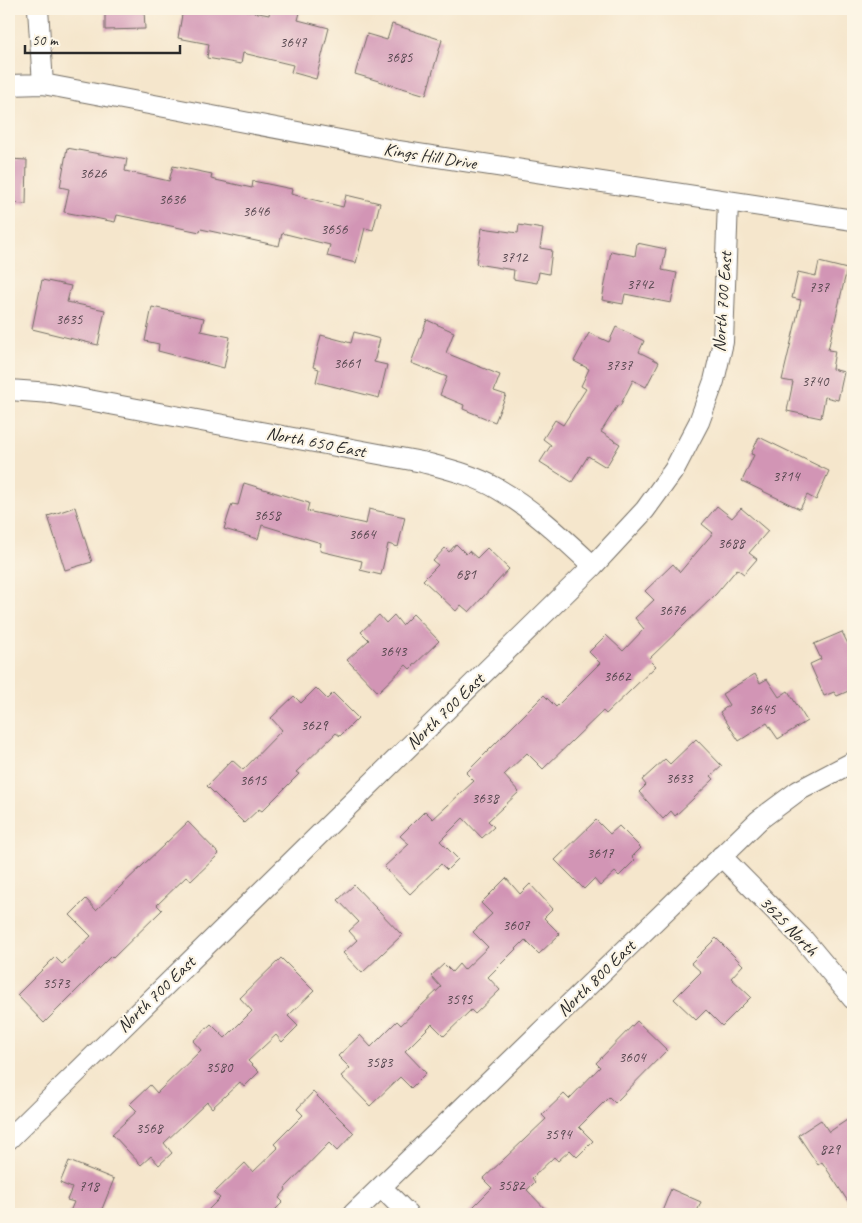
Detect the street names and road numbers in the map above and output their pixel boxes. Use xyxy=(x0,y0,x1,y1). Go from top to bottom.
street label: Kings Hill Drive xyxy=(382,138,479,174)
street label: North 700 East xyxy=(708,249,737,353)
street label: North 650 East xyxy=(265,422,369,463)
street label: North 700 East xyxy=(401,667,490,754)
street label: 3625 North xyxy=(755,892,823,961)
street label: North 800 East xyxy=(552,934,641,1021)
street label: North 700 East xyxy=(112,950,201,1037)

